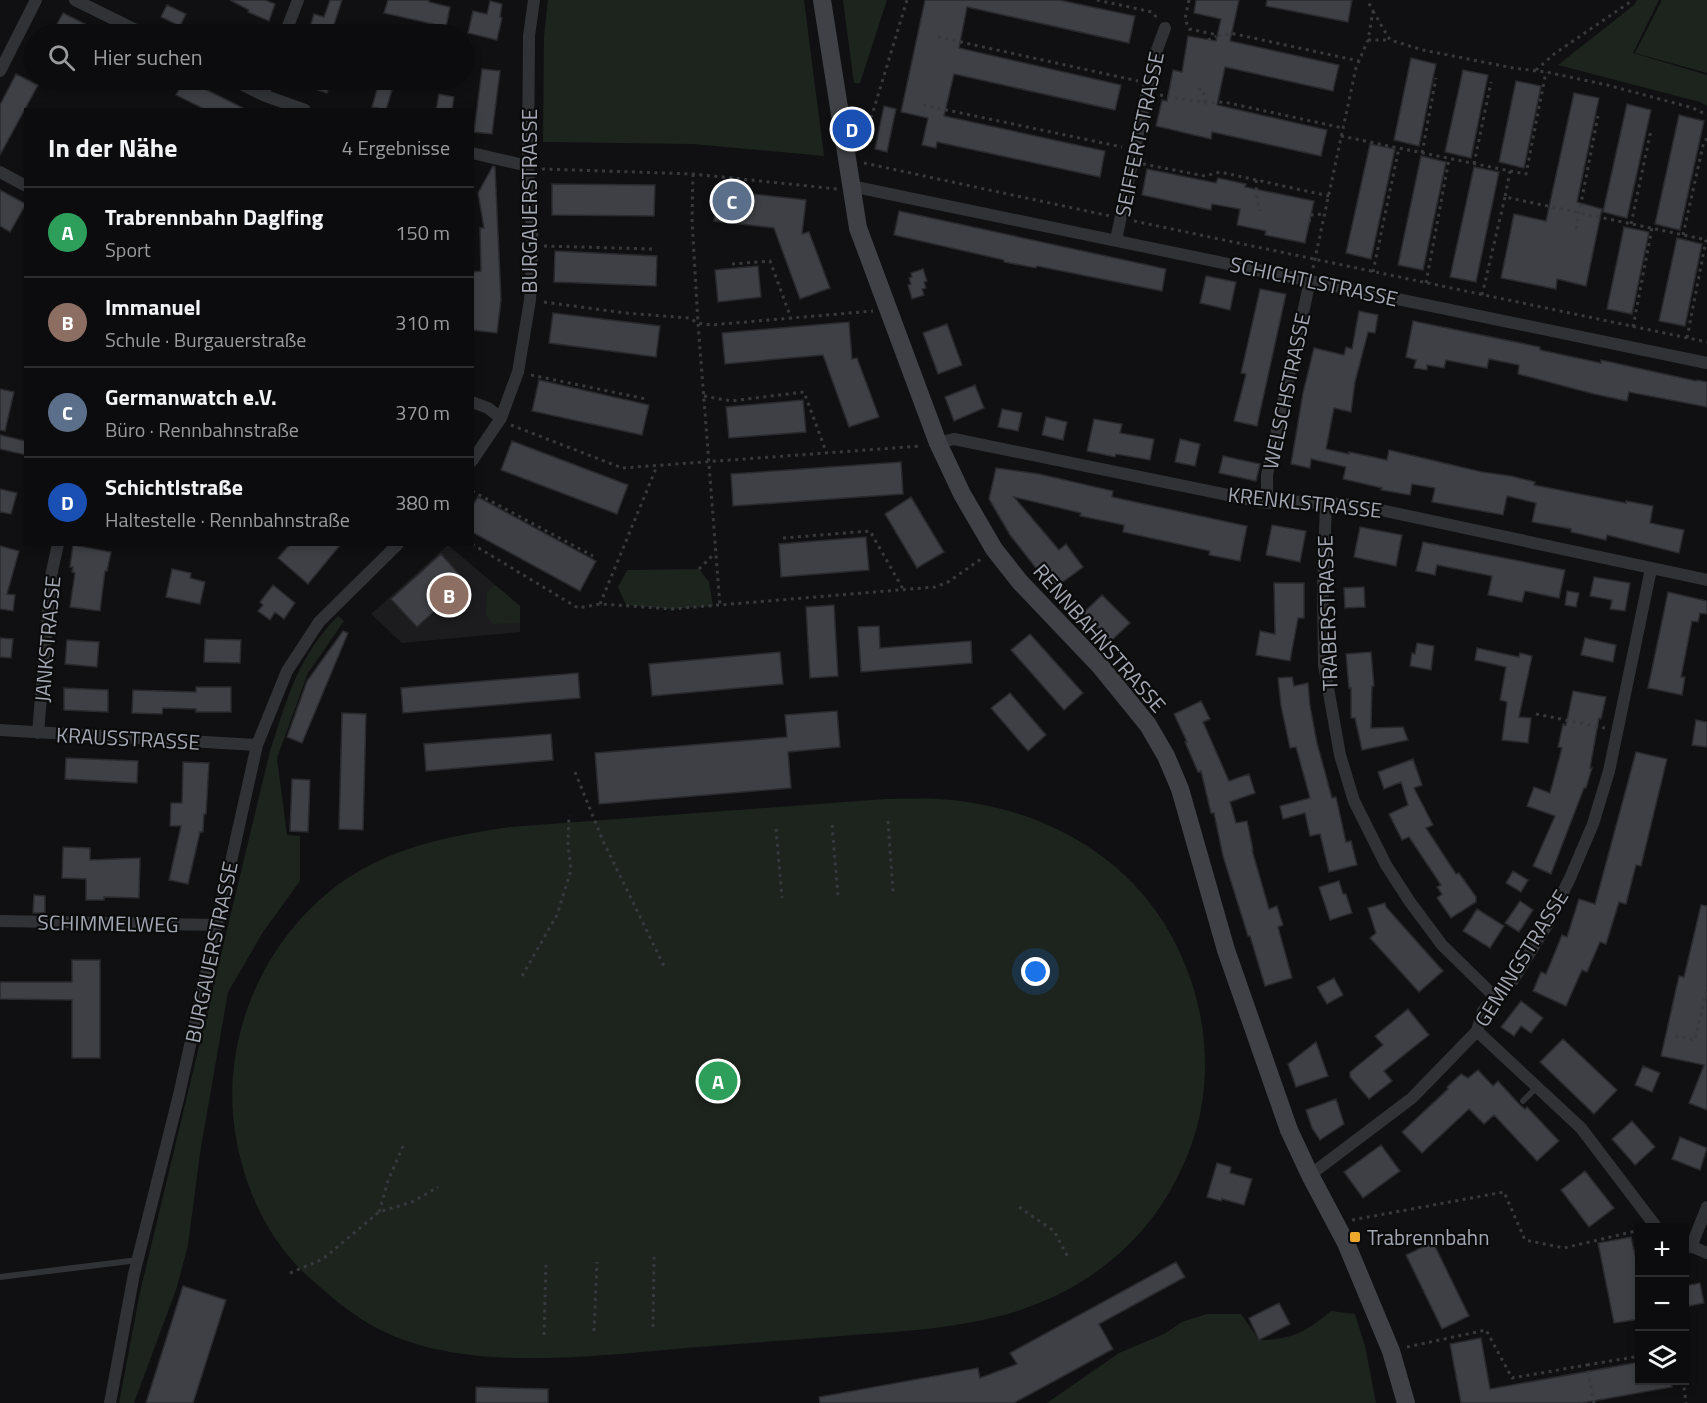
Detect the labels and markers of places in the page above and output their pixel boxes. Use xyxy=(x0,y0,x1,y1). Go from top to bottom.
pin: D xyxy=(832,106,872,152)
pin: C xyxy=(712,178,752,224)
pin: B xyxy=(430,572,468,618)
pin: A xyxy=(698,1058,738,1104)
place label: Trabrennbahn xyxy=(1367,1221,1489,1253)
marker: Trabrennbahn xyxy=(1348,1230,1362,1244)

